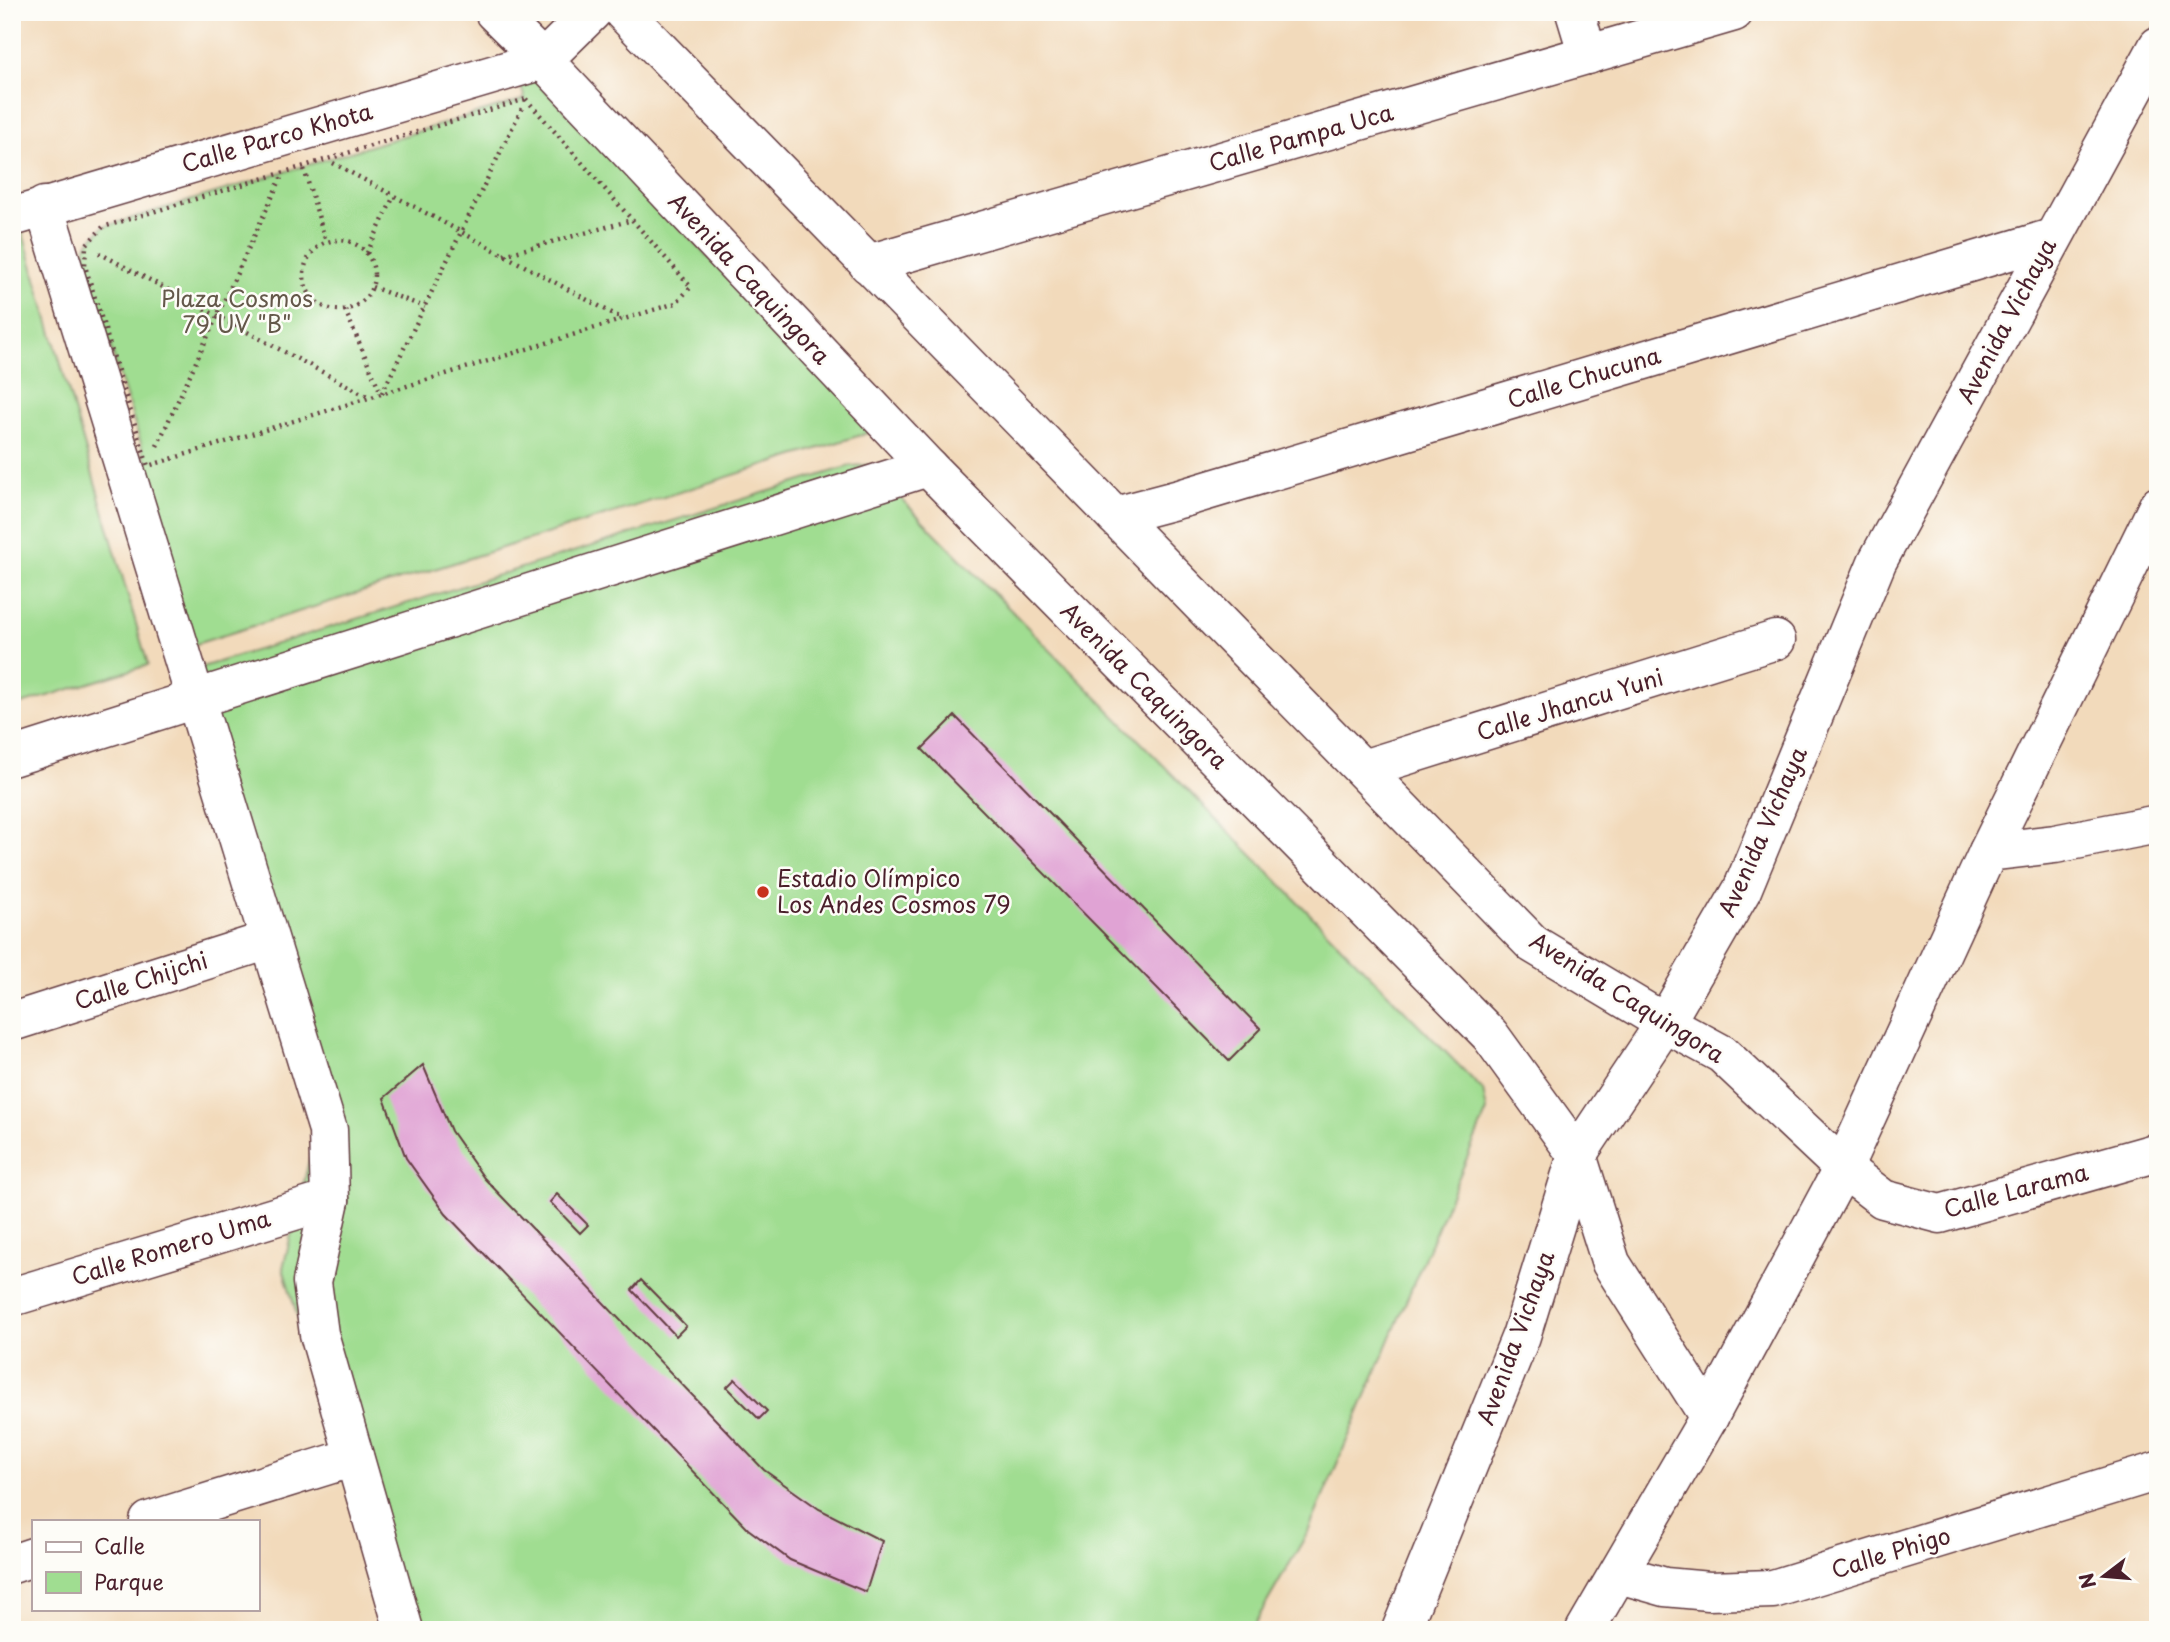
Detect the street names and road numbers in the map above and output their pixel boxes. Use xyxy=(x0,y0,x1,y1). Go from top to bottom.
street label: Calle Parco Khota xyxy=(177,92,377,181)
street label: Calle Pampa Uca xyxy=(1204,93,1398,180)
street label: Avenida Caquingora xyxy=(661,184,839,372)
street label: Avenida Vichaya xyxy=(1947,231,2064,409)
street label: Calle Chucuna xyxy=(1503,336,1665,416)
street label: Avenida Caquingora xyxy=(1053,593,1237,777)
street label: Calle Jhancu Yuni xyxy=(1472,659,1667,749)
street label: Avenida Vichaya xyxy=(1708,740,1815,922)
street label: Avenida Caquingora xyxy=(1523,922,1732,1071)
street label: Calle Chijchi xyxy=(69,942,212,1018)
street label: Calle Larama xyxy=(1939,1153,2092,1226)
street label: Calle Romero Uma xyxy=(67,1199,275,1293)
street label: Avenida Vichaya xyxy=(1467,1245,1563,1429)
street label: Calle Phigo xyxy=(1827,1517,1955,1586)

